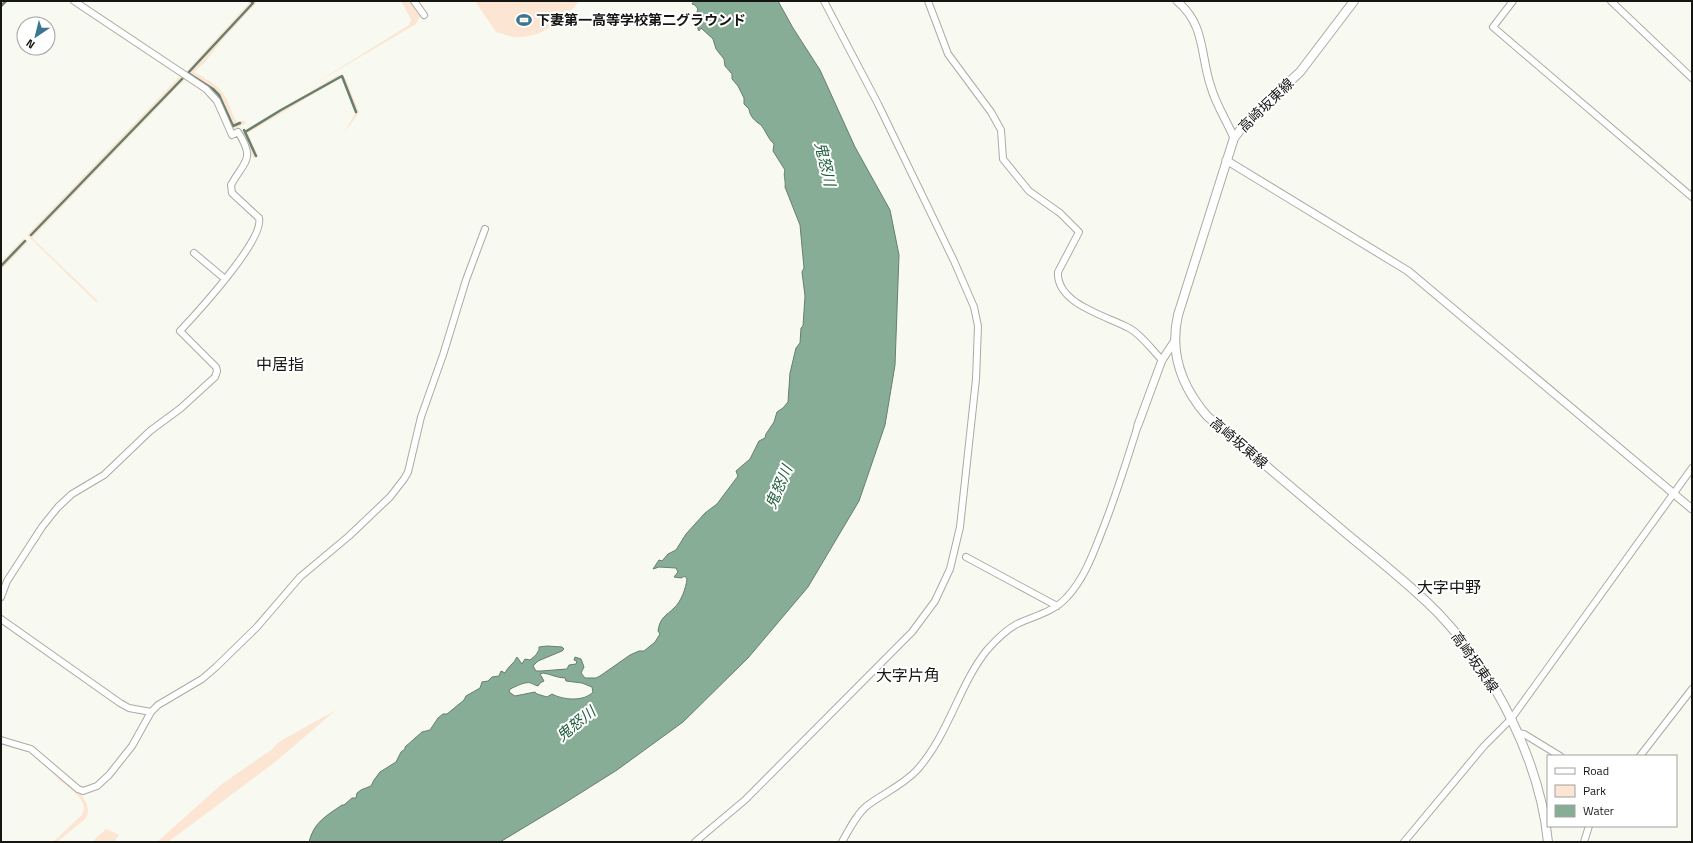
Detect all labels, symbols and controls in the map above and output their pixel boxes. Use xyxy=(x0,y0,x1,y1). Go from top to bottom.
place label: 下妻第一高等学校第二グラウンド xyxy=(536,9,746,30)
sports icon: 下妻第一高等学校第二グラウンド xyxy=(515,11,533,29)
north arrow xyxy=(16,16,56,56)
text: N xyxy=(23,35,38,53)
street label: 高崎坂東線 xyxy=(1233,73,1298,137)
water label: 鬼怒川 xyxy=(809,139,842,190)
district label: 中居指 xyxy=(256,352,304,376)
street label: 高崎坂東線 xyxy=(1206,412,1273,473)
water label: 鬼怒川 xyxy=(759,460,799,512)
district label: 大字中野 xyxy=(1417,575,1481,599)
street label: 高崎坂東線 xyxy=(1447,627,1504,696)
district label: 大字片角 xyxy=(876,663,940,687)
water label: 鬼怒川 xyxy=(551,699,602,747)
legend xyxy=(1547,755,1677,827)
text: Road xyxy=(1583,761,1609,780)
text: Park xyxy=(1583,781,1606,800)
text: Water xyxy=(1583,801,1614,820)

